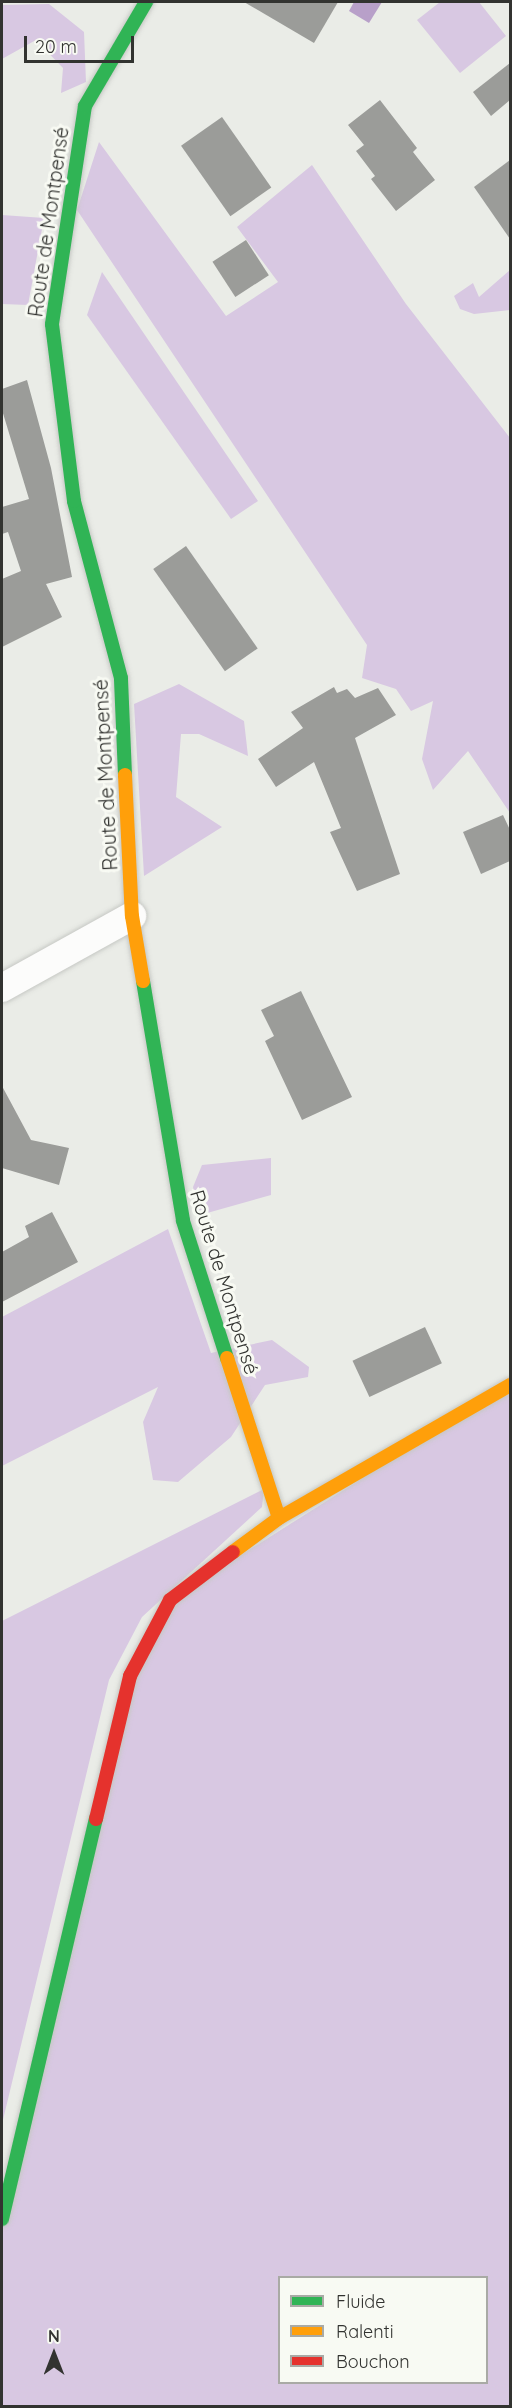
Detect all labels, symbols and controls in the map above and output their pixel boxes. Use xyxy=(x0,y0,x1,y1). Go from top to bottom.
scale bar xyxy=(27,24,136,62)
text: 20 m xyxy=(35,35,77,58)
street label: Route de Montpensé xyxy=(23,125,73,319)
street label: Route de Montpensé xyxy=(88,679,122,871)
street label: Route de Montpensé xyxy=(186,1187,264,1377)
legend xyxy=(278,2276,488,2384)
text: Fluide xyxy=(336,2290,385,2313)
text: Ralenti xyxy=(336,2320,394,2343)
north arrow xyxy=(24,2324,84,2384)
text: N xyxy=(48,2326,60,2346)
text: Bouchon xyxy=(336,2350,410,2373)

